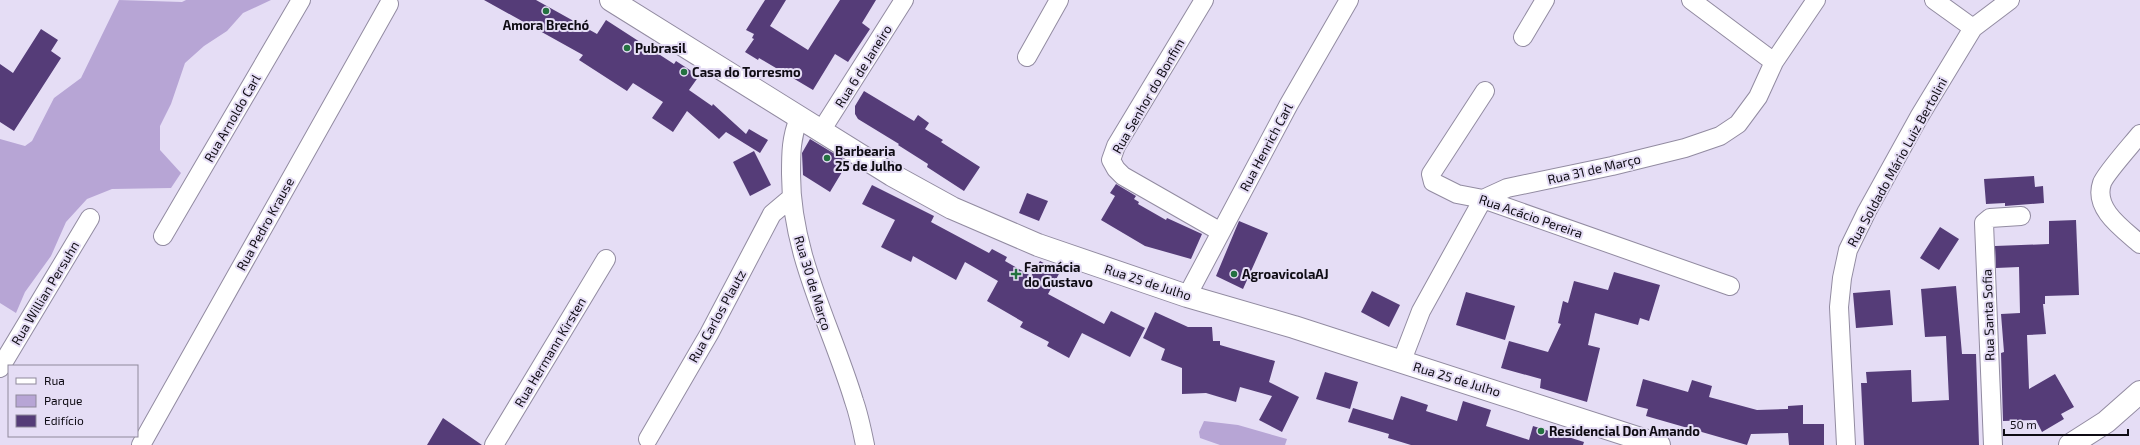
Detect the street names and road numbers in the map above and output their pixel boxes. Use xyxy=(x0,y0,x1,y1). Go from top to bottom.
street label: Rua 6 de Janeiro xyxy=(831,22,895,110)
street label: Rua Senhor do Bonfim xyxy=(1109,36,1187,156)
street label: Rua Arnoldo Carl xyxy=(200,71,264,165)
street label: Rua Soldado Mário Luiz Bertolini xyxy=(1844,75,1950,249)
street label: Rua Henrich Carl xyxy=(1236,100,1296,194)
street label: Rua 31 de Março xyxy=(1546,150,1642,188)
street label: Rua Pedro Krause xyxy=(233,175,297,273)
street label: Rua Acácio Pereira xyxy=(1477,191,1585,241)
street label: Rua 30 de Março xyxy=(790,234,835,332)
street label: Rua Willian Persuhn xyxy=(8,238,82,348)
street label: Rua 25 de Julho xyxy=(1103,260,1193,304)
street label: Rua Carlos Plautz xyxy=(685,267,749,365)
street label: Rua Santa Sofia xyxy=(1978,269,1998,361)
street label: Rua Hermann Kirsten xyxy=(511,294,589,410)
street label: Rua 25 de Julho xyxy=(1411,358,1503,400)

